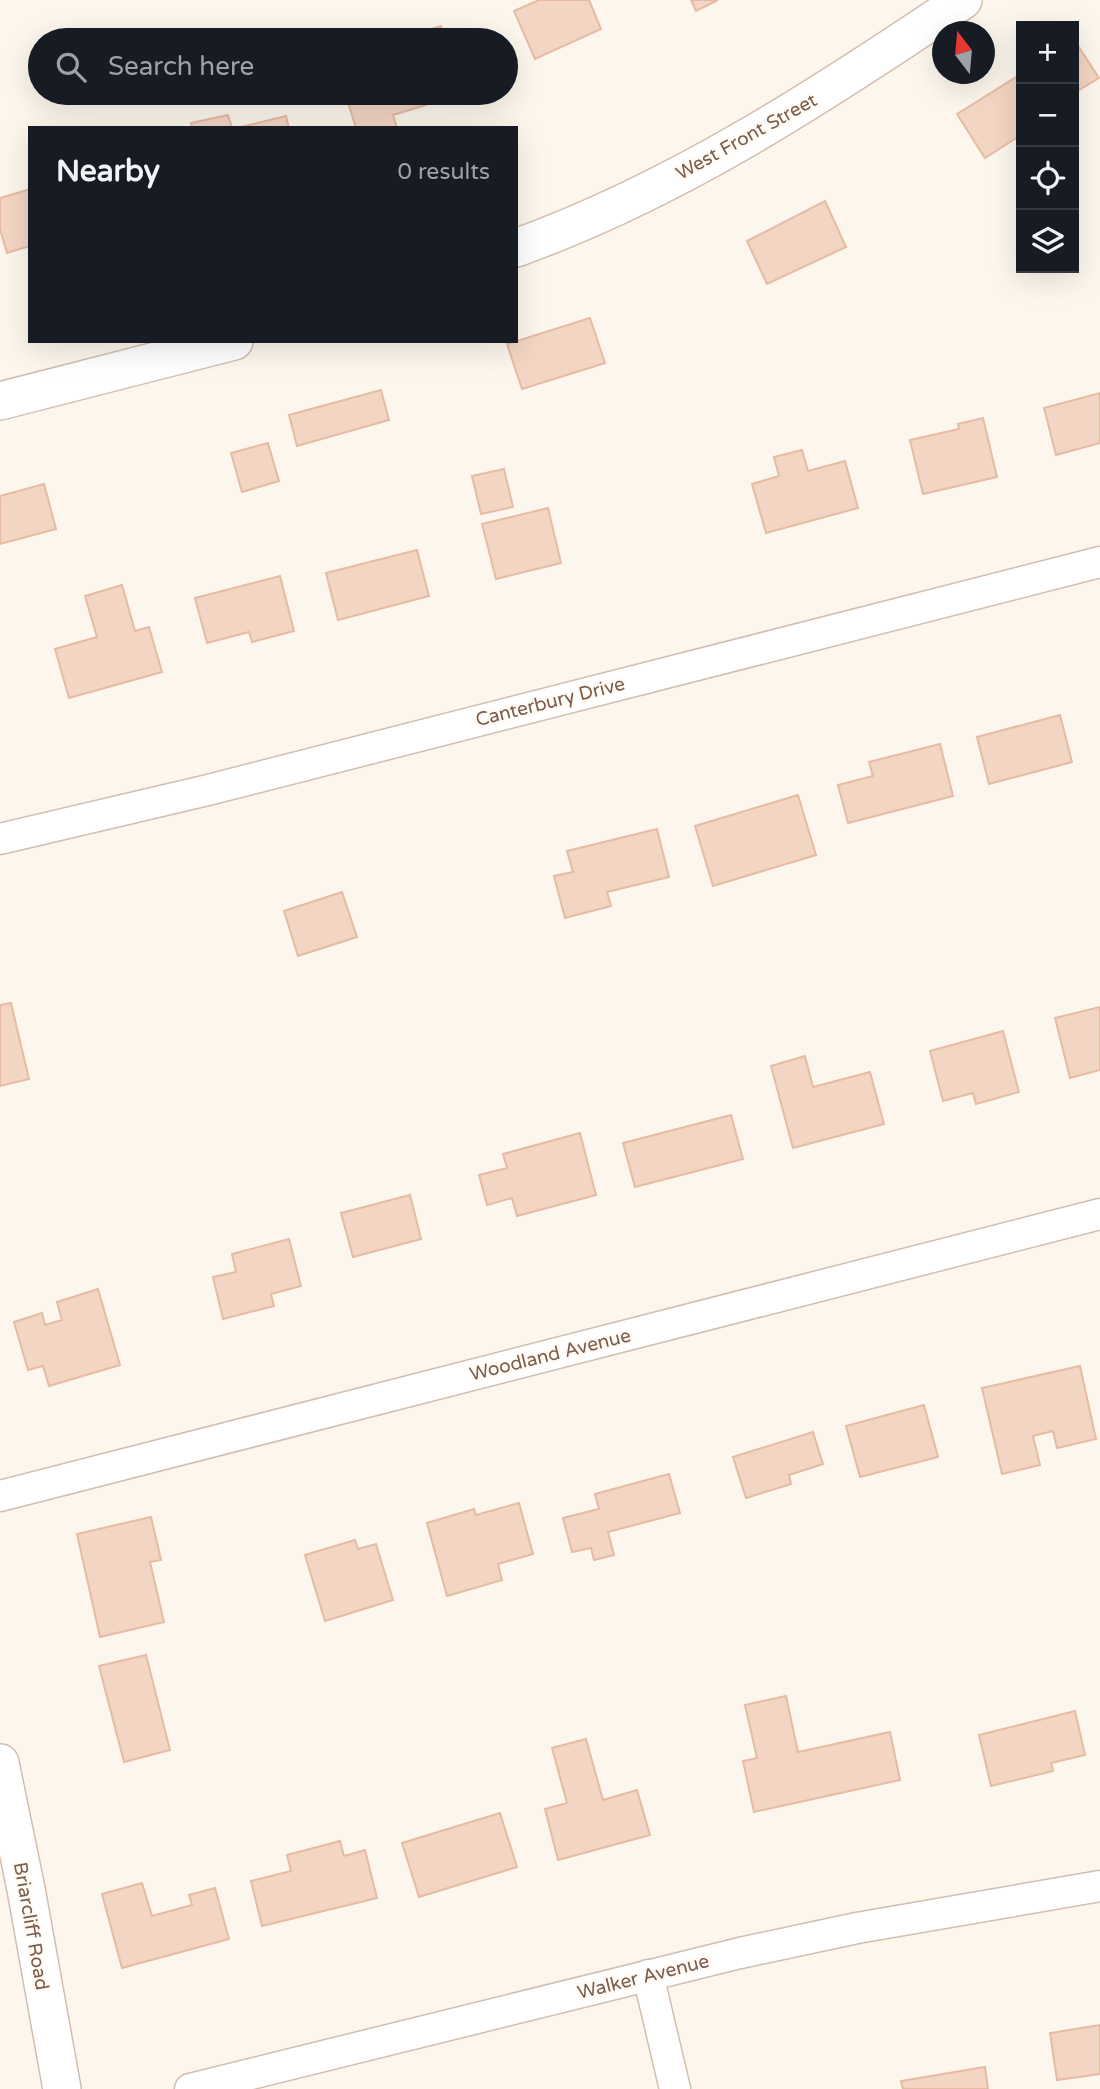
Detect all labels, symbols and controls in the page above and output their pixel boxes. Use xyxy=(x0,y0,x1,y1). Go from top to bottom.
north arrow xyxy=(932,21,995,84)
map controls xyxy=(1016,21,1079,273)
button: + xyxy=(1016,21,1079,84)
search box xyxy=(28,28,518,105)
icon: search xyxy=(52,48,90,86)
text: Search here xyxy=(108,51,254,82)
button: − xyxy=(1016,84,1079,147)
street label: West Front Street xyxy=(672,89,821,185)
button: locate xyxy=(1016,147,1079,210)
text: Nearby xyxy=(56,153,160,190)
text: 0 results xyxy=(397,158,490,186)
button: layers xyxy=(1016,210,1079,273)
street label: Canterbury Drive xyxy=(473,673,627,731)
street label: Woodland Avenue xyxy=(467,1324,633,1386)
street label: Briarcliff Road xyxy=(9,1860,53,1992)
street label: Walker Avenue xyxy=(575,1950,711,2004)

